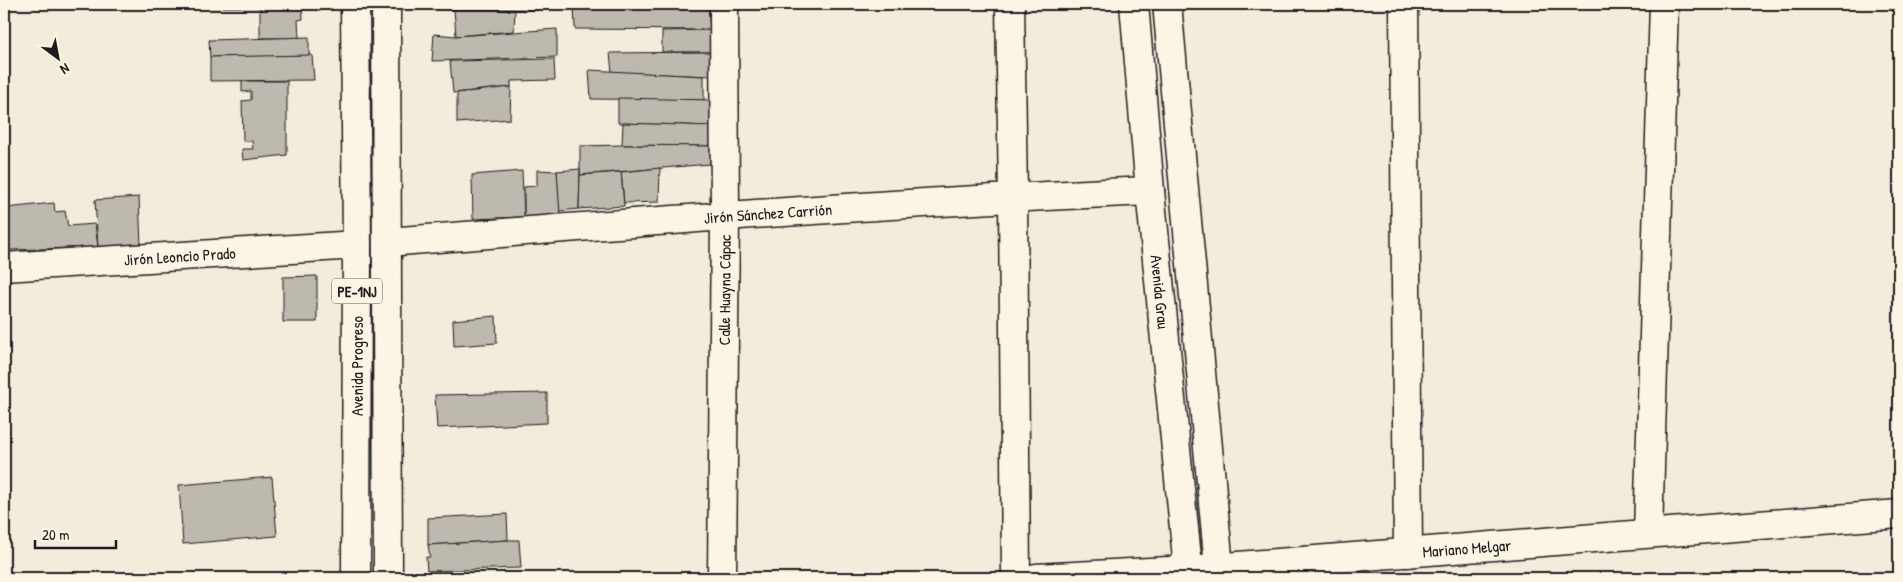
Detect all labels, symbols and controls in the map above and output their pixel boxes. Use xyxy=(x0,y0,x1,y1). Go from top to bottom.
north arrow xyxy=(32,32,82,82)
text: N xyxy=(56,59,73,80)
street label: Jirón Sánchez Carrión xyxy=(703,198,833,229)
street label: Calle Huayna Cápac xyxy=(713,234,736,345)
street label: Jirón Leoncio Prado xyxy=(123,242,237,271)
street label: Avenida Grau xyxy=(1145,254,1175,330)
road number: PE-1NJ xyxy=(332,278,382,304)
street label: Avenida Progreso xyxy=(346,315,368,416)
scale bar xyxy=(35,517,116,549)
text: 20 m xyxy=(42,524,69,545)
street label: Mariano Melgar xyxy=(1422,534,1512,562)

